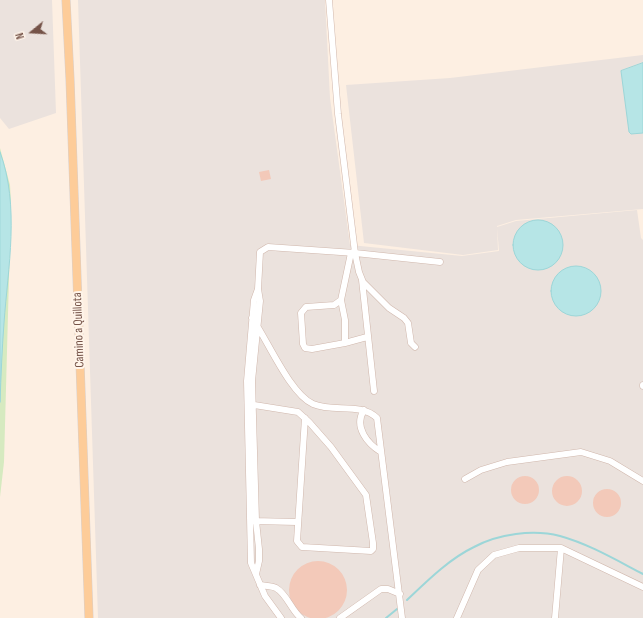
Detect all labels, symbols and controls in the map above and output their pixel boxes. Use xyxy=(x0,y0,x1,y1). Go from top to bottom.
north arrow xyxy=(12,12,52,52)
text: N xyxy=(13,31,27,41)
street label: Camino a Quillota xyxy=(70,292,88,368)

